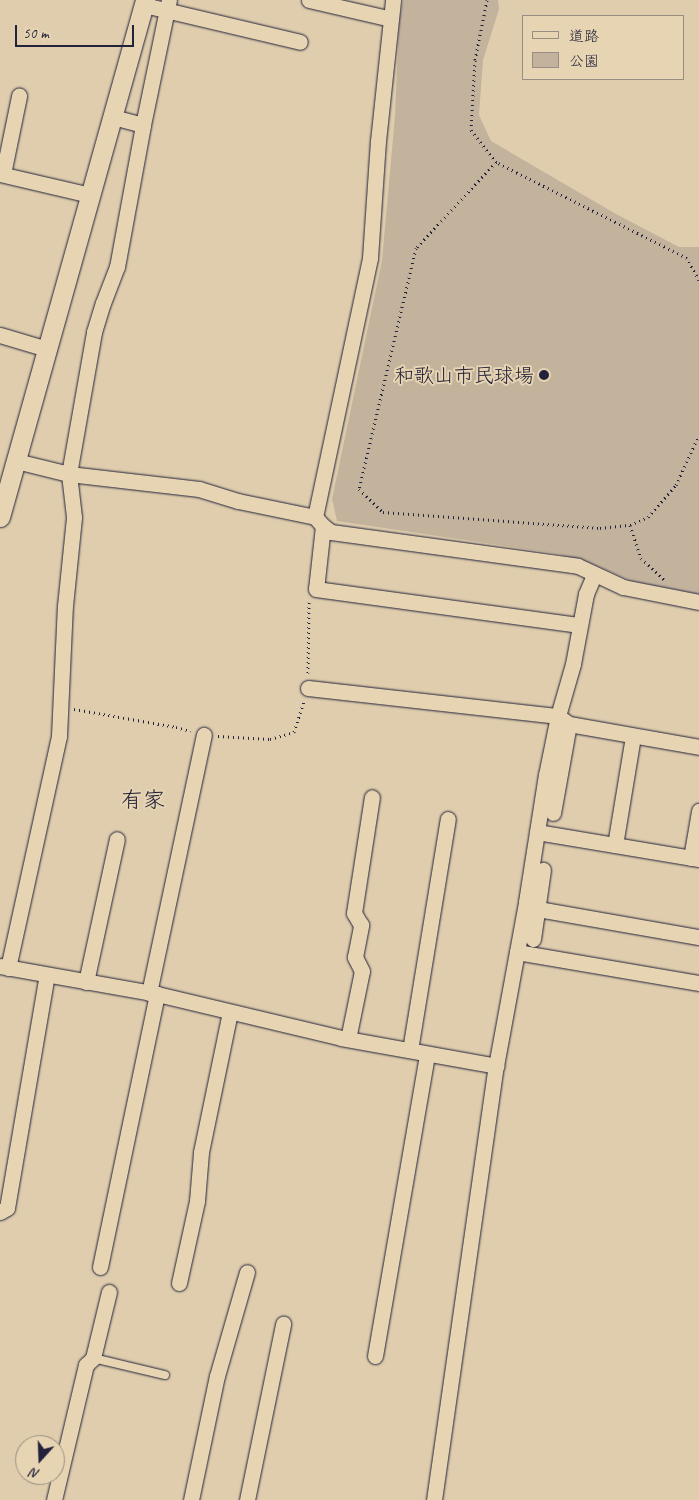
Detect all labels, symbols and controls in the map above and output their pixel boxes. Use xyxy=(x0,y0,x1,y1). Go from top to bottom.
scale bar xyxy=(18,15,136,47)
legend xyxy=(522,15,684,80)
text: 50 m xyxy=(23,24,49,43)
text: 道路 xyxy=(569,27,599,46)
text: 公園 xyxy=(569,52,599,71)
place label: 和歌山市民球場 xyxy=(394,363,534,387)
marker: 和歌山市民球場 xyxy=(538,369,550,381)
district label: 有家 xyxy=(121,788,165,814)
north arrow xyxy=(15,1435,65,1485)
text: N xyxy=(28,1464,42,1483)

